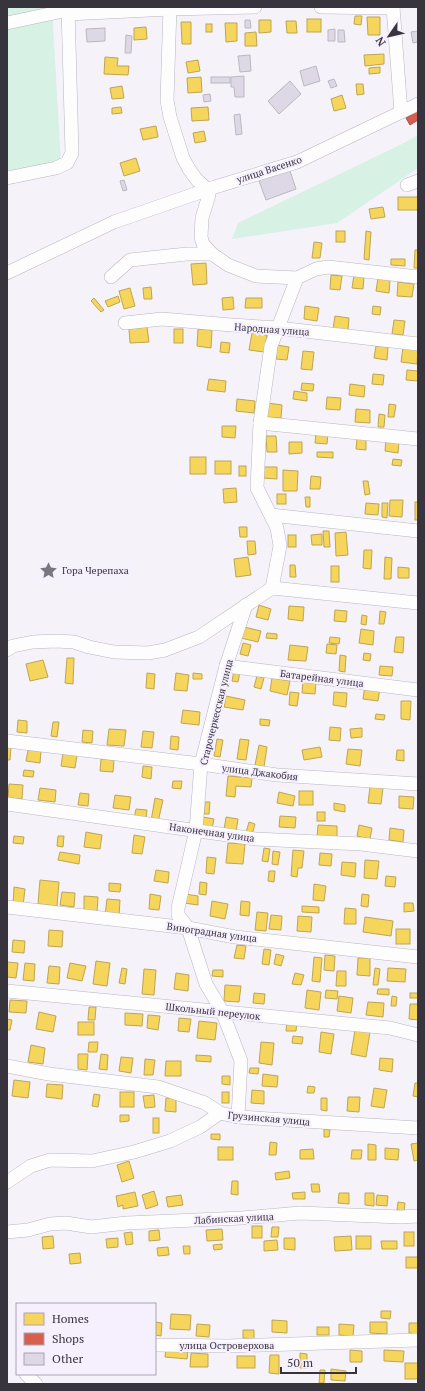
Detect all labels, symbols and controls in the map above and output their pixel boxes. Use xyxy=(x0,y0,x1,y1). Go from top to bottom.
north arrow xyxy=(369,16,409,56)
text: N xyxy=(372,34,389,49)
street label: улица Васенко xyxy=(234,153,304,186)
street label: Народная улица xyxy=(234,320,310,339)
place icon: Гора Черепаха xyxy=(39,560,59,580)
place label: Гора Черепаха xyxy=(62,564,129,577)
street label: Старочеркесская улица xyxy=(197,658,236,766)
street label: Батарейная улица xyxy=(279,667,365,690)
street label: улица Джакобия xyxy=(220,761,299,784)
street label: Наконечная улица xyxy=(168,820,255,845)
street label: Виноградная улица xyxy=(166,920,258,945)
street label: Школьный переулок xyxy=(165,1000,262,1023)
street label: Грузинская улица xyxy=(227,1108,311,1129)
street label: Лабинская улица xyxy=(193,1210,274,1227)
legend xyxy=(16,1303,156,1375)
text: Homes xyxy=(52,1311,89,1326)
text: Shops xyxy=(52,1331,84,1346)
street label: улица Островерхова xyxy=(179,1339,274,1352)
scale bar xyxy=(281,1349,356,1375)
text: Other xyxy=(52,1351,83,1366)
text: 50 m xyxy=(287,1355,314,1370)

